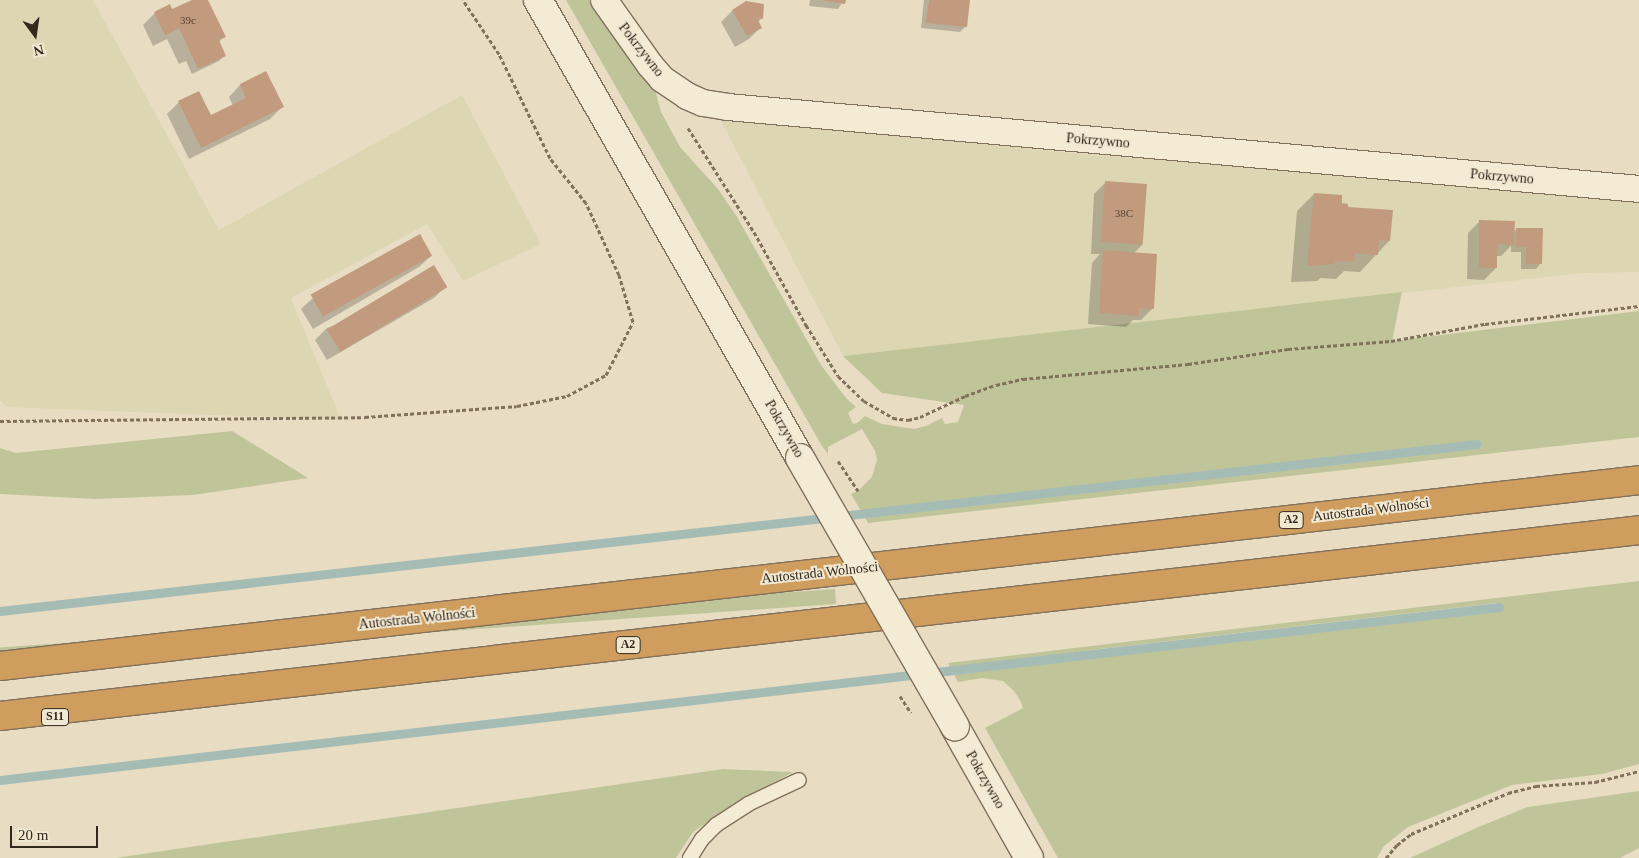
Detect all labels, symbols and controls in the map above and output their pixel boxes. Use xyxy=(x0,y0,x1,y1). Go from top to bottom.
north arrow xyxy=(10,10,60,60)
house number: 39c xyxy=(180,13,196,27)
street label: Pokrzywno xyxy=(615,20,667,80)
text: N xyxy=(32,42,45,59)
street label: Pokrzywno xyxy=(1066,130,1130,152)
street label: Pokrzywno xyxy=(1470,166,1534,188)
house number: 38C xyxy=(1115,206,1133,220)
street label: Pokrzywno xyxy=(761,397,807,461)
street label: Autostrada Wolności xyxy=(1312,495,1430,525)
road number: A2 xyxy=(1278,510,1304,530)
street label: Autostrada Wolności xyxy=(761,559,879,587)
street label: Autostrada Wolności xyxy=(358,605,476,633)
road number: A2 xyxy=(616,636,640,654)
road number: S11 xyxy=(40,708,70,726)
street label: Pokrzywno xyxy=(962,748,1008,812)
scale bar xyxy=(12,816,100,848)
text: 20 m xyxy=(18,827,48,843)

